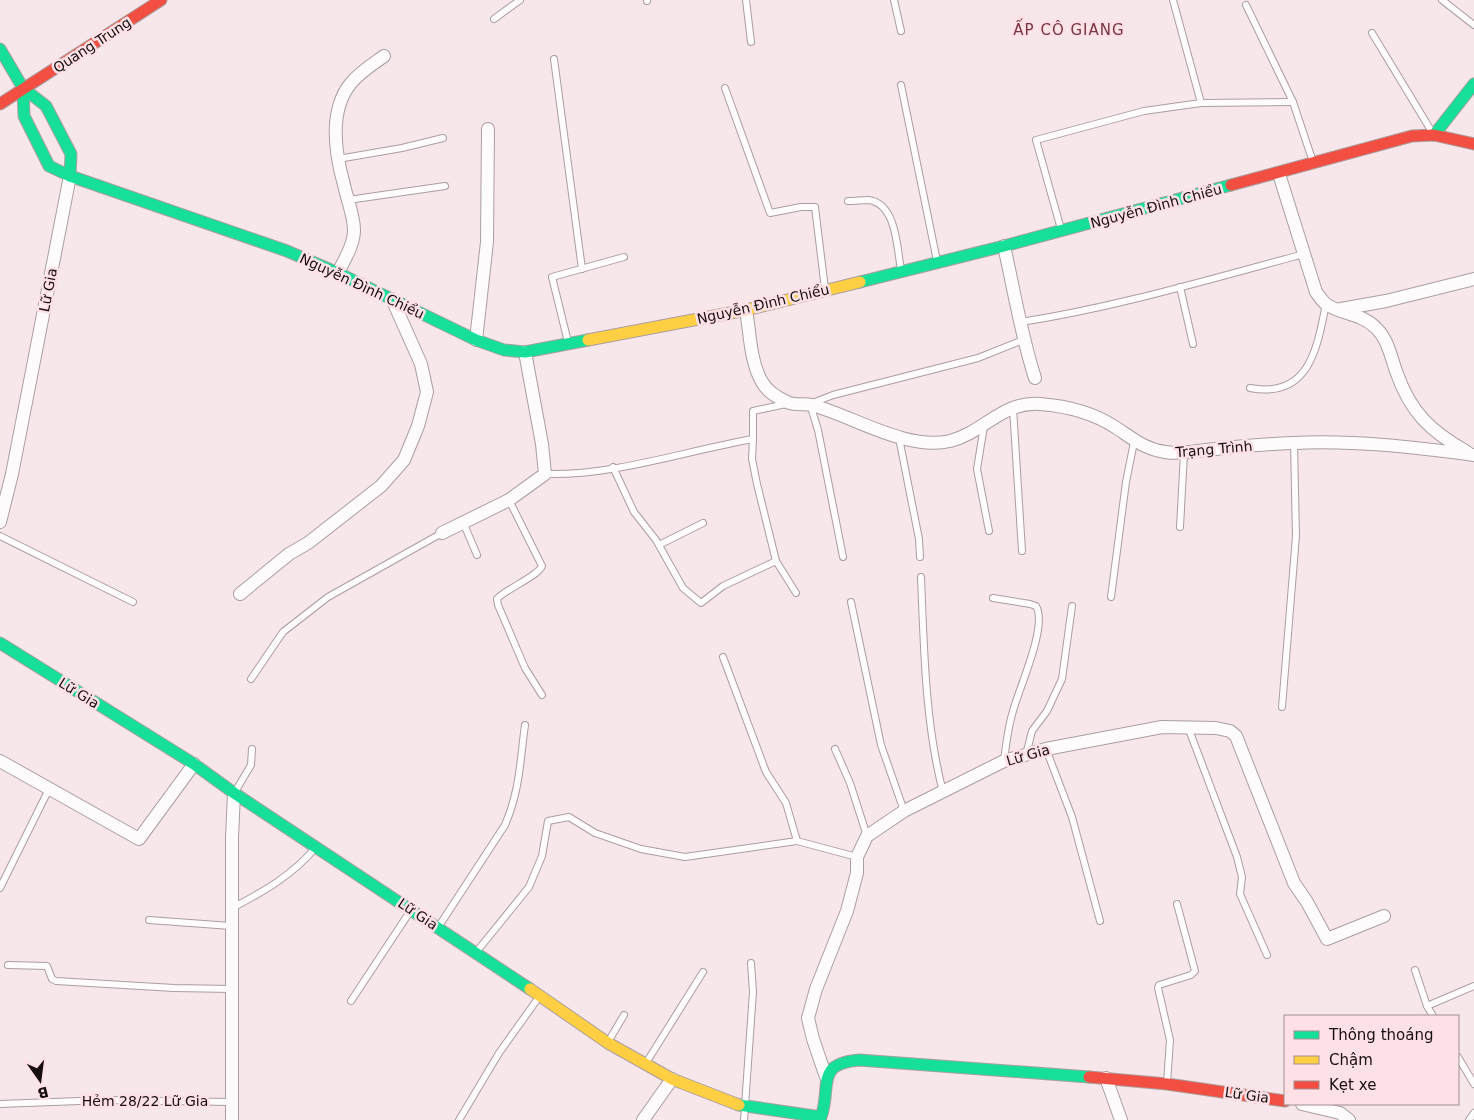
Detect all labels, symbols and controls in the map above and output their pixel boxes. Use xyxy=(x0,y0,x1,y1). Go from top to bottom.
street label: Quang Trung xyxy=(50,14,134,76)
district label: ẤP CÔ GIANG xyxy=(1013,18,1125,39)
street label: Nguyễn Đình Chiểu xyxy=(1089,181,1223,231)
street label: Nguyễn Đình Chiểu xyxy=(297,250,427,322)
street label: Lữ Gia xyxy=(36,267,60,313)
street label: Nguyễn Đình Chiểu xyxy=(695,281,831,327)
street label: Trạng Trình xyxy=(1174,438,1253,460)
street label: Lữ Gia xyxy=(56,674,102,712)
street label: Lữ Gia xyxy=(1004,741,1052,769)
street label: Lữ Gia xyxy=(395,895,441,933)
legend xyxy=(1284,1015,1459,1105)
text: Thông thoáng xyxy=(1328,1026,1433,1044)
text: Chậm xyxy=(1329,1051,1373,1069)
north arrow xyxy=(15,1055,65,1105)
text: Kẹt xe xyxy=(1329,1076,1376,1094)
text: B xyxy=(36,1084,50,1102)
street label: Lữ Gia xyxy=(1224,1084,1270,1106)
street label: Hẻm 28/22 Lữ Gia xyxy=(82,1093,208,1109)

